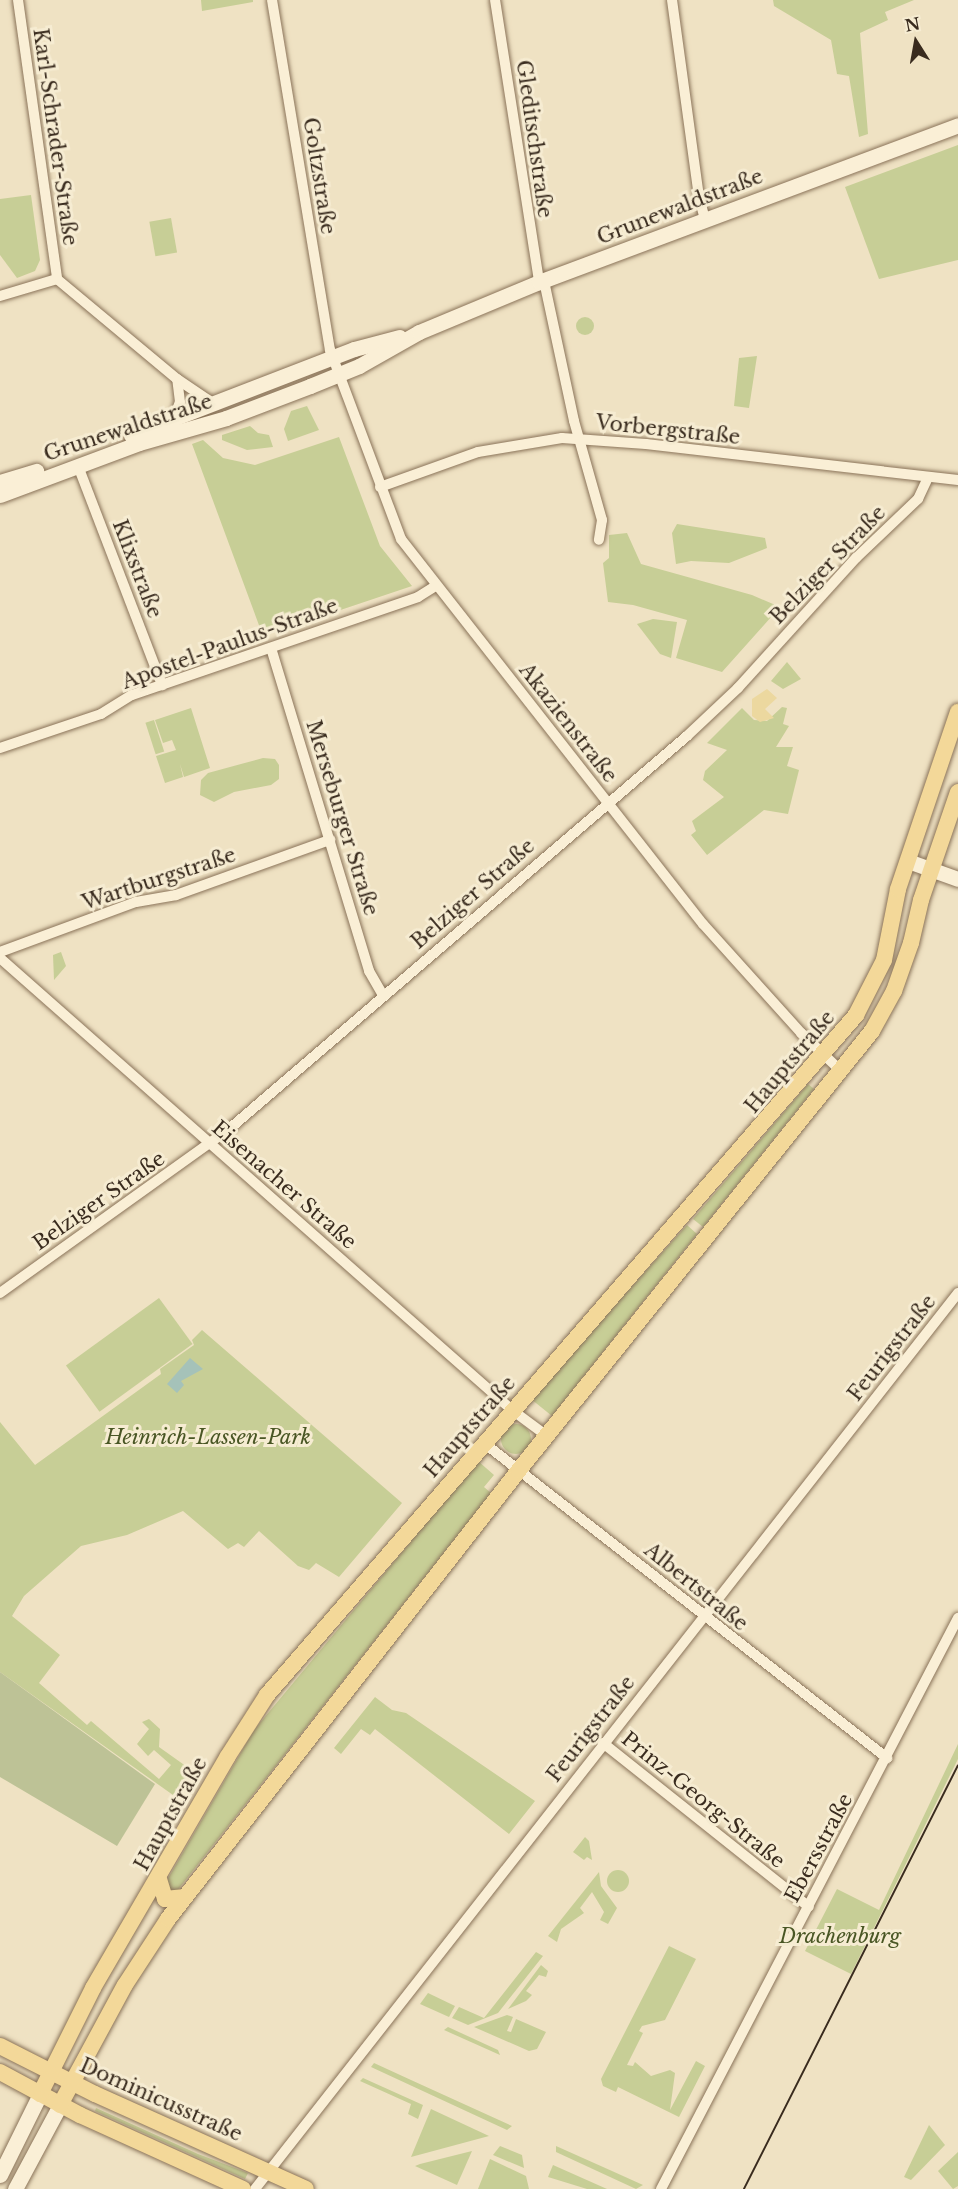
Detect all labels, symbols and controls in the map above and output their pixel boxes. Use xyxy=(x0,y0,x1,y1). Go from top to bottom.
north arrow xyxy=(886,12,946,72)
text: N xyxy=(903,13,922,36)
street label: Karl-Schrader-Straße xyxy=(28,27,82,247)
street label: Gleditschstraße xyxy=(511,59,557,219)
street label: Goltzstraße xyxy=(298,116,340,236)
street label: Grunewaldstraße xyxy=(594,164,766,250)
street label: Grunewaldstraße xyxy=(41,389,215,467)
street label: Vorbergstraße xyxy=(595,410,741,450)
street label: Belziger Straße xyxy=(765,501,891,629)
street label: Klixstraße xyxy=(107,516,167,622)
street label: Apostel-Paulus-Straße xyxy=(119,594,341,694)
street label: Akazienstraße xyxy=(514,659,622,787)
street label: Merseburger Straße xyxy=(301,717,383,919)
street label: Belziger Straße xyxy=(406,834,540,954)
street label: Wartburgstraße xyxy=(79,843,239,915)
street label: Hauptstraße xyxy=(740,1006,840,1118)
street label: Eisenacher Straße xyxy=(207,1116,361,1254)
street label: Belziger Straße xyxy=(28,1146,170,1256)
street label: Feurigstraße xyxy=(843,1290,941,1406)
street label: Hauptstraße xyxy=(419,1371,521,1483)
park label: Heinrich-Lassen-Park xyxy=(105,1425,311,1449)
street label: Albertstraße xyxy=(640,1538,752,1636)
street label: Feurigstraße xyxy=(542,1671,640,1787)
street label: Prinz-Georg-Straße xyxy=(617,1727,789,1873)
street label: Hauptstraße xyxy=(130,1753,212,1875)
street label: Ebersstraße xyxy=(780,1789,858,1907)
park label: Drachenburg xyxy=(779,1924,901,1948)
street label: Dominicusstraße xyxy=(76,2053,246,2147)

